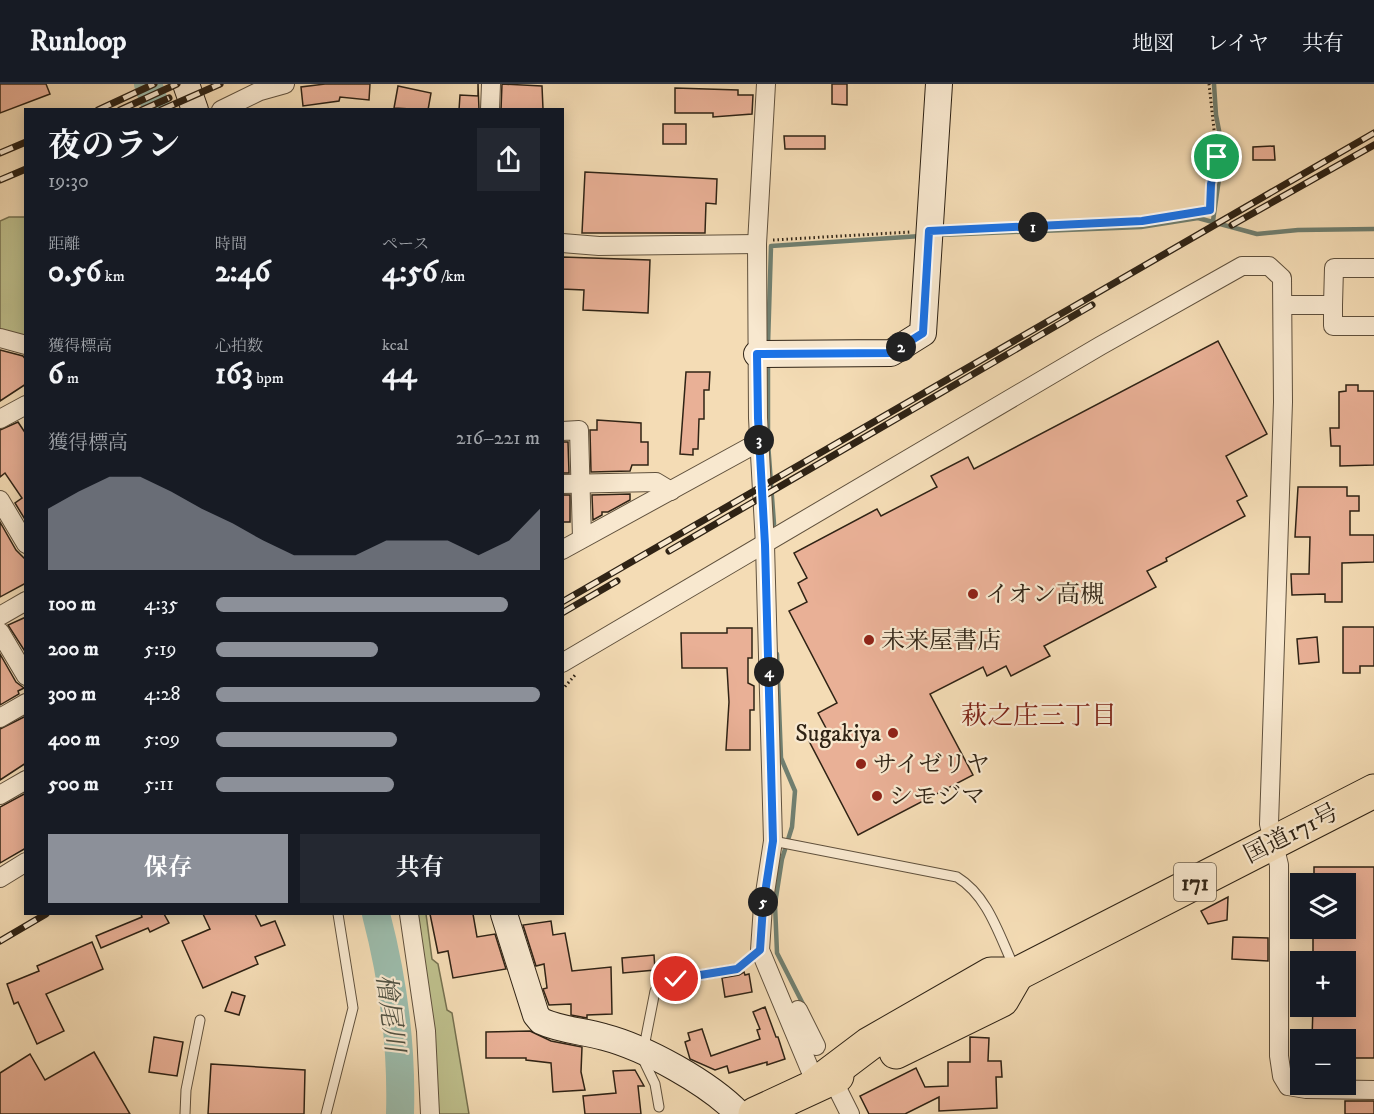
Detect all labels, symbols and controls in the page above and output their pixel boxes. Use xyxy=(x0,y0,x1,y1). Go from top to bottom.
text: Runloop xyxy=(30,24,126,59)
text: 地図 xyxy=(1132,31,1174,57)
text: レイヤ xyxy=(1207,31,1269,57)
text: 共有 xyxy=(1302,31,1344,57)
text: 夜のラン xyxy=(48,126,180,167)
button: share xyxy=(477,128,540,191)
pin xyxy=(1191,131,1242,182)
icon: arrive xyxy=(1200,140,1233,173)
text: 19:30 xyxy=(48,169,89,194)
pin: 1 xyxy=(1018,212,1048,242)
text: 1 xyxy=(1030,217,1036,237)
text: 距離 xyxy=(48,234,80,254)
text: 時間 xyxy=(215,234,247,254)
text: ペース xyxy=(382,234,429,254)
text: 0.56 xyxy=(48,254,101,291)
text: 2:46 xyxy=(215,254,270,291)
text: 4:56 xyxy=(382,254,438,291)
text: km xyxy=(101,266,125,286)
text: /km xyxy=(438,266,465,286)
pin: 2 xyxy=(886,332,916,362)
text: kcal xyxy=(382,335,408,355)
text: 獲得標高 xyxy=(48,336,112,356)
text: 心拍数 xyxy=(215,336,263,356)
text: 2 xyxy=(897,337,905,357)
text: 44 xyxy=(382,355,417,392)
text: 6 xyxy=(48,356,64,393)
text: 163 xyxy=(215,356,253,393)
text: m xyxy=(64,368,79,388)
text: bpm xyxy=(253,368,284,388)
pin: 3 xyxy=(744,425,774,455)
text: 216–221 m xyxy=(456,426,540,451)
text: 3 xyxy=(756,430,762,450)
text: 獲得標高 xyxy=(48,431,128,456)
place label: イオン高槻 xyxy=(985,580,1104,610)
marker: イオン高槻 xyxy=(966,587,980,601)
text: 100 m xyxy=(48,592,96,617)
text: 4:35 xyxy=(144,592,178,617)
place label: 未来屋書店 xyxy=(881,626,1001,656)
marker: 未来屋書店 xyxy=(862,633,876,647)
text: 200 m xyxy=(48,637,99,662)
text: 5:19 xyxy=(144,637,176,662)
pin: 4 xyxy=(754,657,784,687)
text: 4 xyxy=(764,662,774,682)
text: 300 m xyxy=(48,682,96,707)
text: 4:28 xyxy=(144,682,181,707)
district label: 萩之庄三丁目 xyxy=(961,700,1117,733)
place label: Sugakiya xyxy=(795,719,882,749)
marker: Sugakiya xyxy=(886,726,900,740)
text: 400 m xyxy=(48,727,100,752)
text: 5:09 xyxy=(144,727,180,752)
place label: サイゼリヤ xyxy=(873,750,990,780)
marker: サイゼリヤ xyxy=(854,757,868,771)
text: 500 m xyxy=(48,772,99,797)
text: 5:11 xyxy=(144,772,174,797)
place label: シモジマ xyxy=(889,782,985,812)
marker: シモジマ xyxy=(870,789,884,803)
street label: 国道171号 xyxy=(1239,797,1344,870)
button: 保存 xyxy=(48,834,288,903)
button: 共有 xyxy=(300,834,540,903)
road number: 171 xyxy=(1174,863,1216,901)
map controls xyxy=(1290,873,1356,1095)
button: layers xyxy=(1290,873,1356,939)
pin: 5 xyxy=(748,887,778,917)
text: 5 xyxy=(759,892,767,912)
button: + xyxy=(1290,951,1356,1017)
pin xyxy=(650,953,701,1004)
icon: check xyxy=(659,962,692,995)
water label: 檜尾川 xyxy=(368,972,411,1057)
button: − xyxy=(1290,1029,1356,1095)

